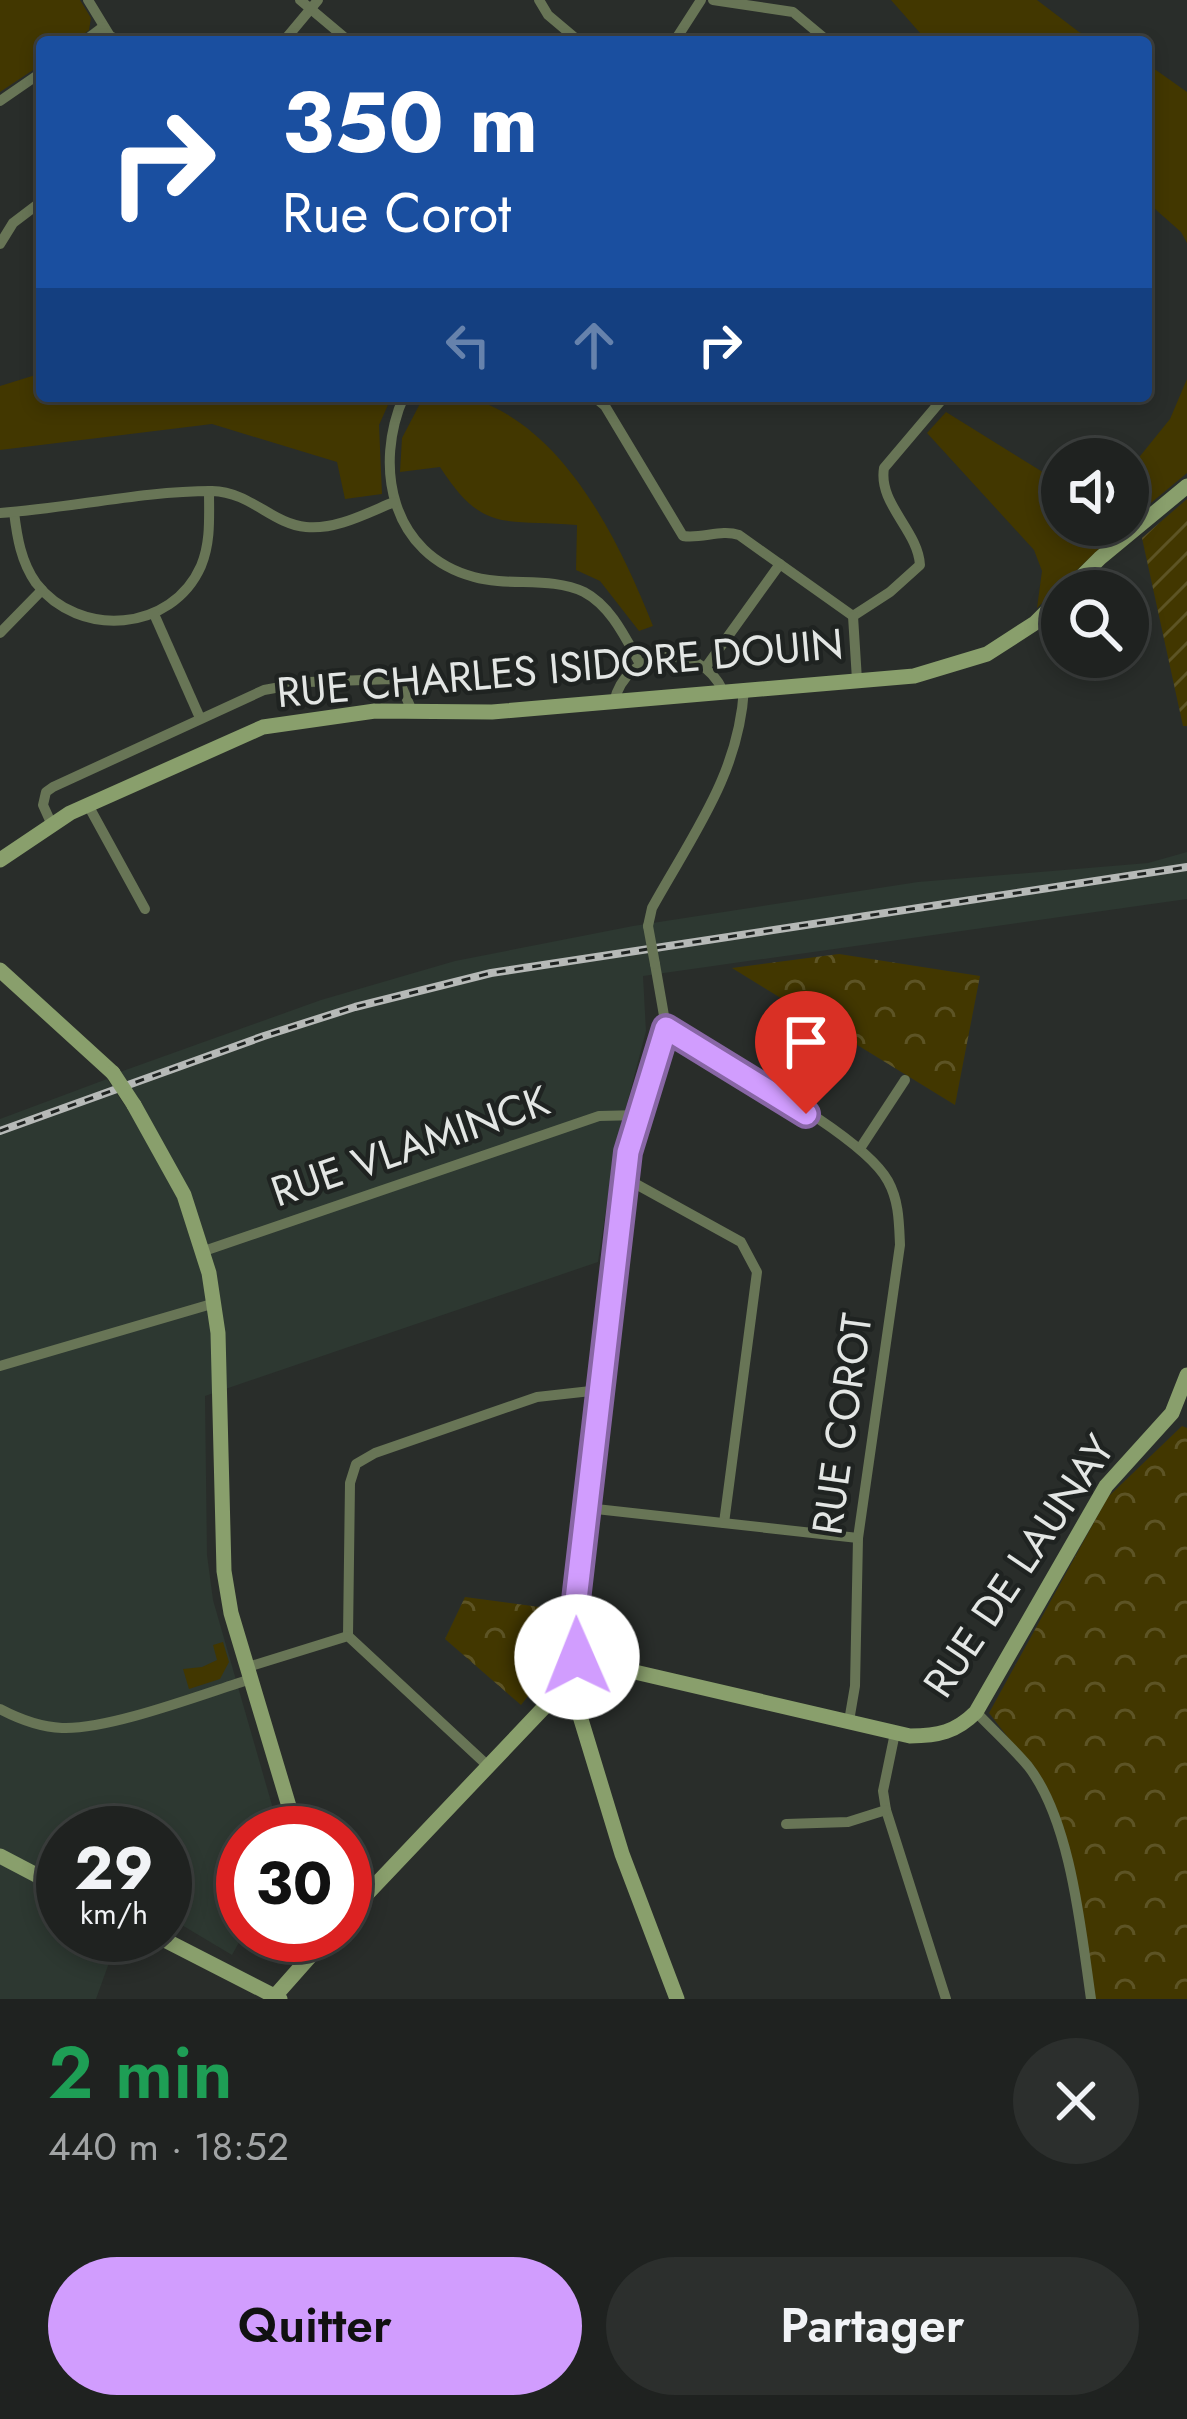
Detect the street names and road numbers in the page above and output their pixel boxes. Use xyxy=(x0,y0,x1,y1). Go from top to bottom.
street label: RUE CHARLES ISIDORE DOUIN xyxy=(274,613,846,723)
street label: RUE VLAMINCK xyxy=(263,1070,558,1222)
street label: RUE COROT xyxy=(796,1309,888,1538)
street label: RUE DE LAUNAY xyxy=(908,1422,1130,1709)

